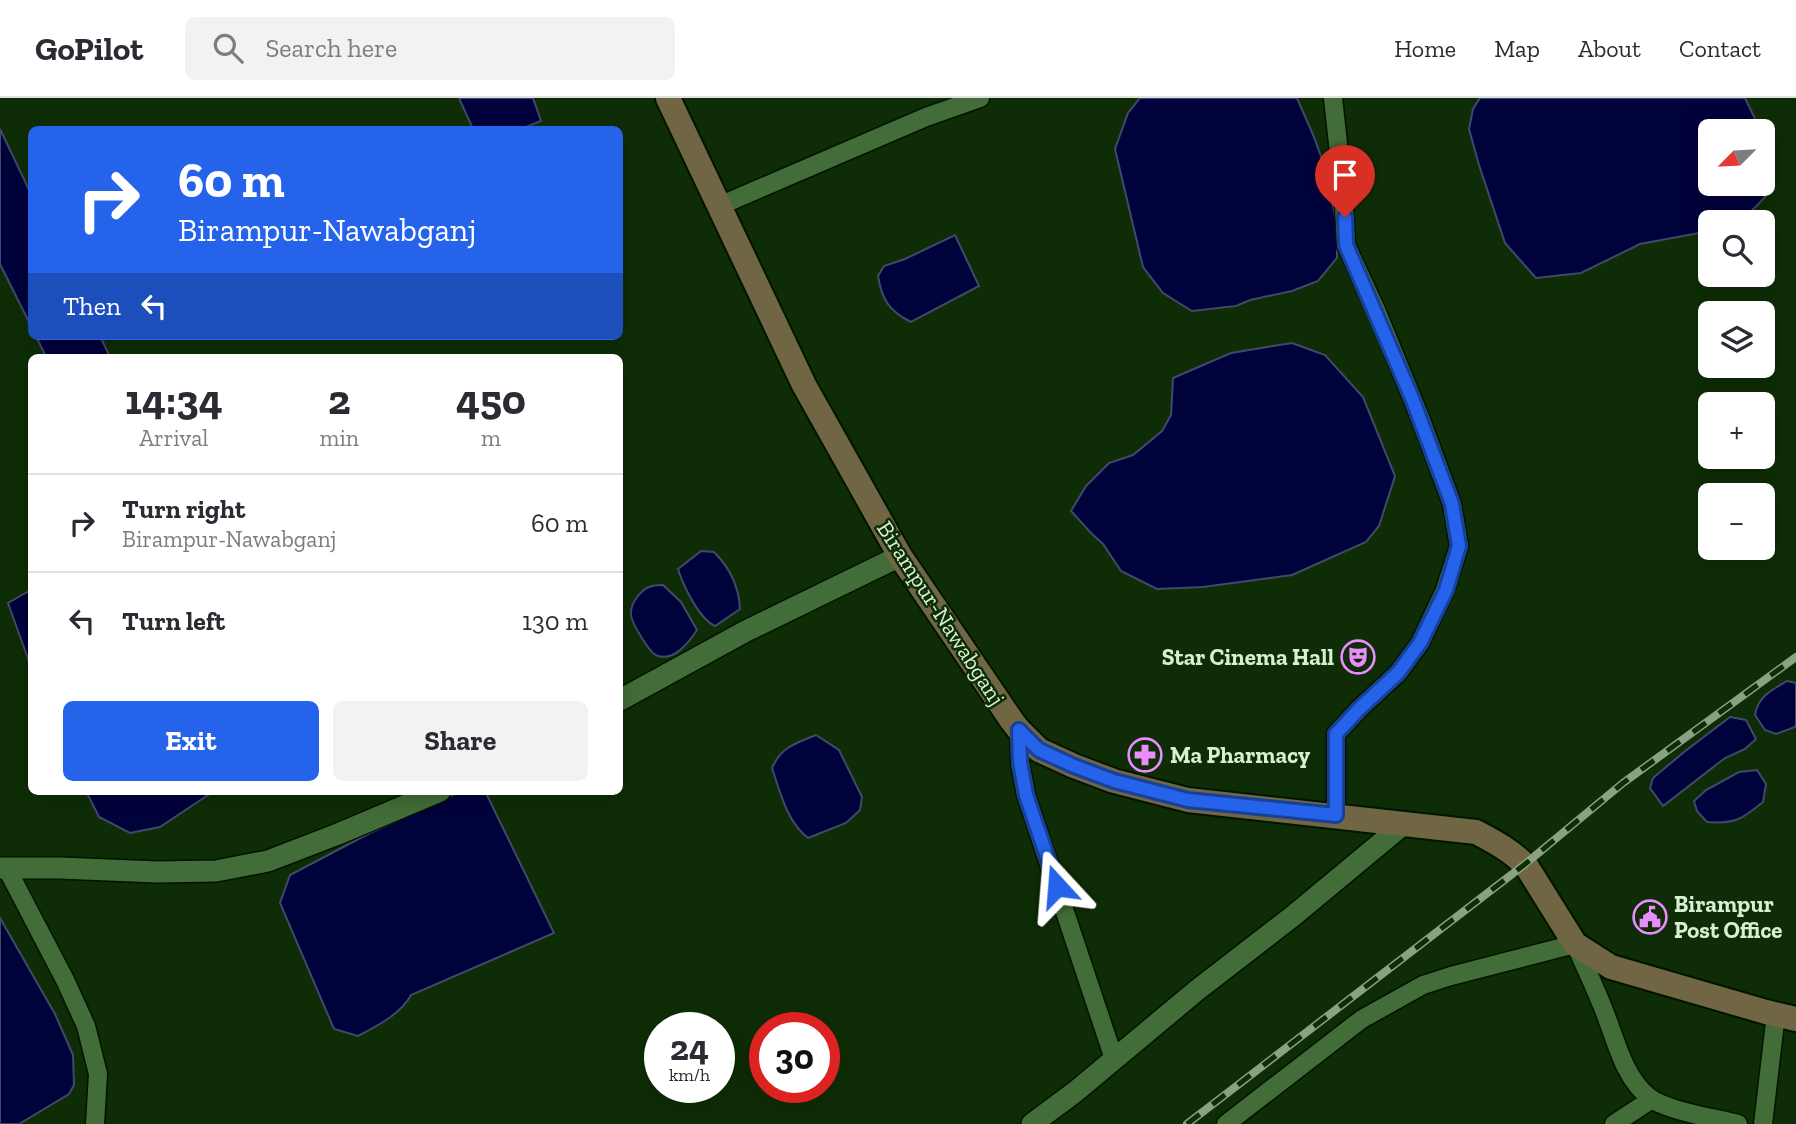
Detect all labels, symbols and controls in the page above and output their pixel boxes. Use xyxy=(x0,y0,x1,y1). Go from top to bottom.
search box xyxy=(185,17,675,80)
text: GoPilot xyxy=(35,29,143,68)
icon: search xyxy=(209,29,247,67)
text: Search here xyxy=(265,32,397,64)
text: Home xyxy=(1394,34,1456,63)
text: Map xyxy=(1494,34,1540,63)
text: About xyxy=(1578,34,1641,63)
text: Contact xyxy=(1679,34,1761,63)
north arrow xyxy=(1698,119,1774,196)
map controls xyxy=(1698,119,1775,560)
pin xyxy=(1315,145,1375,217)
text: 60 m xyxy=(178,151,285,210)
icon: right xyxy=(63,154,154,245)
icon: arrive xyxy=(1326,156,1364,194)
button: search xyxy=(1698,210,1775,287)
text: Birampur-Nawabganj xyxy=(178,211,476,249)
icon: left xyxy=(135,287,173,325)
text: Then xyxy=(63,290,121,322)
button: layers xyxy=(1698,301,1775,378)
text: 14:34 xyxy=(125,374,223,425)
text: 2 xyxy=(328,374,351,425)
text: 450 xyxy=(456,374,526,425)
button: + xyxy=(1698,392,1775,469)
text: Arrival xyxy=(139,424,208,452)
text: min xyxy=(320,424,359,452)
text: m xyxy=(481,424,501,452)
button: − xyxy=(1698,483,1775,560)
text: Turn right xyxy=(122,493,245,525)
icon: right xyxy=(63,504,101,542)
text: 60 m xyxy=(531,507,588,539)
street label: Birampur-Nawabganj xyxy=(871,515,1011,711)
text: Birampur-Nawabganj xyxy=(122,525,336,553)
icon: left xyxy=(63,602,101,640)
text: Turn left xyxy=(122,605,225,637)
text: 130 m xyxy=(522,605,588,637)
theatre icon: Star Cinema Hall xyxy=(1339,638,1377,676)
place label: Star Cinema Hall xyxy=(1162,643,1334,671)
button: Exit xyxy=(63,701,319,781)
button: Share xyxy=(333,701,588,781)
pharmacy icon: Ma Pharmacy xyxy=(1126,736,1164,774)
place label: Ma Pharmacy xyxy=(1170,741,1311,769)
position arrow xyxy=(1020,849,1094,923)
place label: Birampur Post Office xyxy=(1674,890,1782,944)
public building icon: Birampur Post Office xyxy=(1631,898,1669,936)
speed limit sign: 30 xyxy=(749,1012,840,1103)
text: 24 xyxy=(670,1027,709,1069)
text: km/h xyxy=(669,1064,710,1086)

